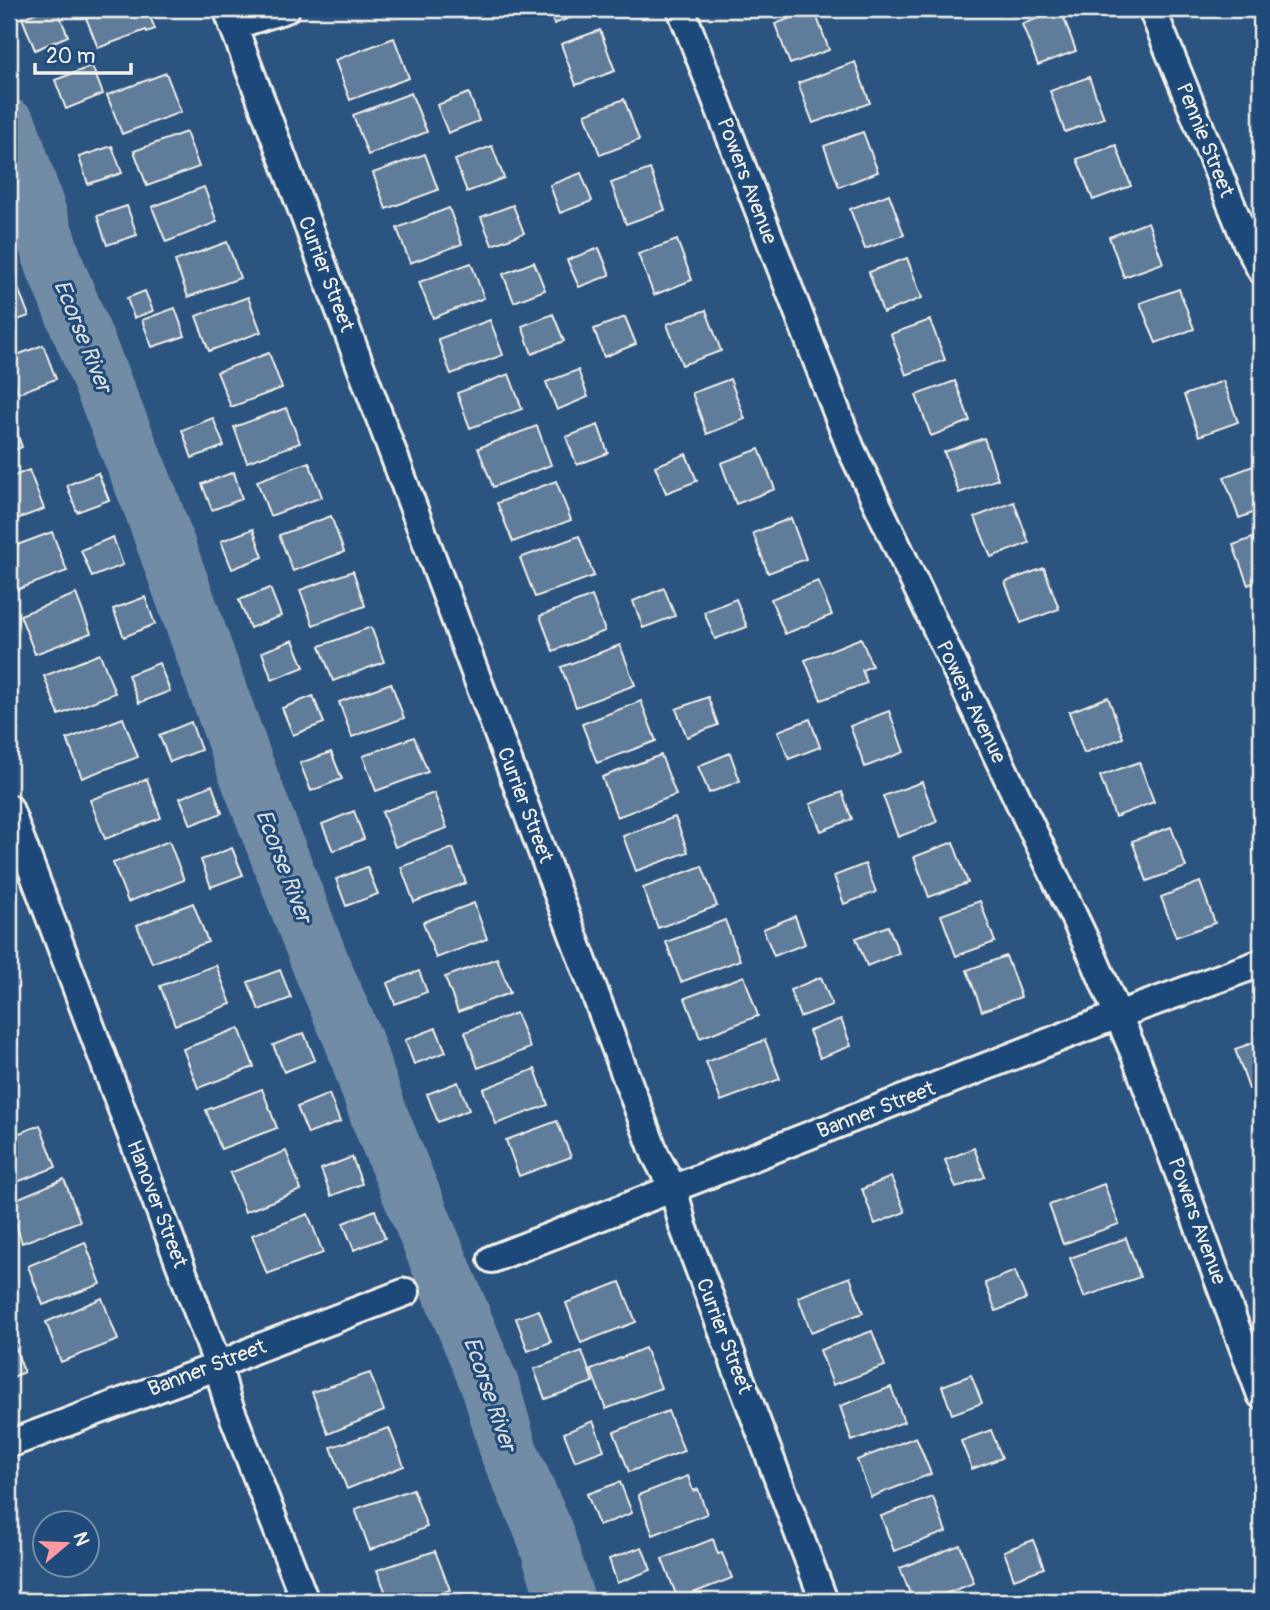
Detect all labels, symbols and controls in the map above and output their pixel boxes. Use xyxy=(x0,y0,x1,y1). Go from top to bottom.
scale bar xyxy=(35,32,131,76)
text: 20 m xyxy=(46,43,95,70)
street label: Pennie Street xyxy=(1170,79,1240,202)
street label: Powers Avenue xyxy=(711,114,784,249)
street label: Currier Street xyxy=(292,212,361,336)
water label: Ecorse River xyxy=(47,275,120,399)
street label: Powers Avenue xyxy=(930,636,1013,768)
street label: Currier Street xyxy=(491,743,560,867)
water label: Ecorse River xyxy=(249,805,320,929)
street label: Banner Street xyxy=(813,1075,939,1145)
street label: Hanover Street xyxy=(120,1136,194,1272)
street label: Powers Avenue xyxy=(1162,1154,1233,1289)
street label: Currier Street xyxy=(690,1274,759,1398)
street label: Banner Street xyxy=(144,1333,270,1403)
water label: Ecorse River xyxy=(457,1333,524,1458)
north arrow xyxy=(32,1508,102,1578)
text: N xyxy=(68,1529,95,1549)

